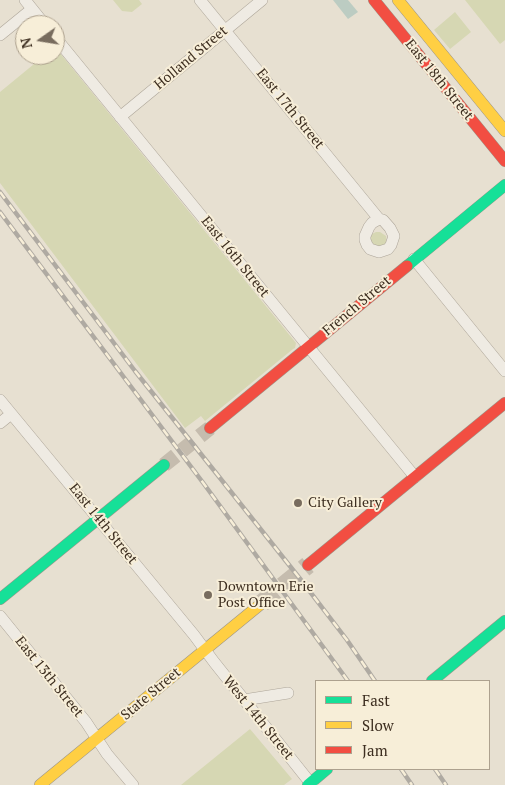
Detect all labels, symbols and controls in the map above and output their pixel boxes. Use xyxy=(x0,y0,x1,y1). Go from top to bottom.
north arrow xyxy=(15,15,65,65)
street label: Holland Street xyxy=(151,23,231,93)
text: N xyxy=(15,36,36,51)
street label: East 18th Street xyxy=(401,36,477,124)
street label: East 17th Street xyxy=(253,65,327,153)
street label: East 16th Street xyxy=(197,213,273,301)
street label: French Street xyxy=(319,273,395,339)
street label: East 14th Street xyxy=(65,480,141,568)
place label: City Gallery xyxy=(308,495,382,511)
marker: City Gallery xyxy=(292,497,304,509)
place label: Downtown Erie Post Office xyxy=(218,579,313,612)
marker: Downtown Erie Post Office xyxy=(202,589,214,601)
street label: East 13th Street xyxy=(11,633,87,721)
street label: State Street xyxy=(118,664,184,724)
street label: West 14th Street xyxy=(219,673,297,763)
legend xyxy=(315,680,490,770)
text: Fast xyxy=(362,690,390,710)
text: Slow xyxy=(362,715,394,735)
text: Jam xyxy=(362,740,388,760)

